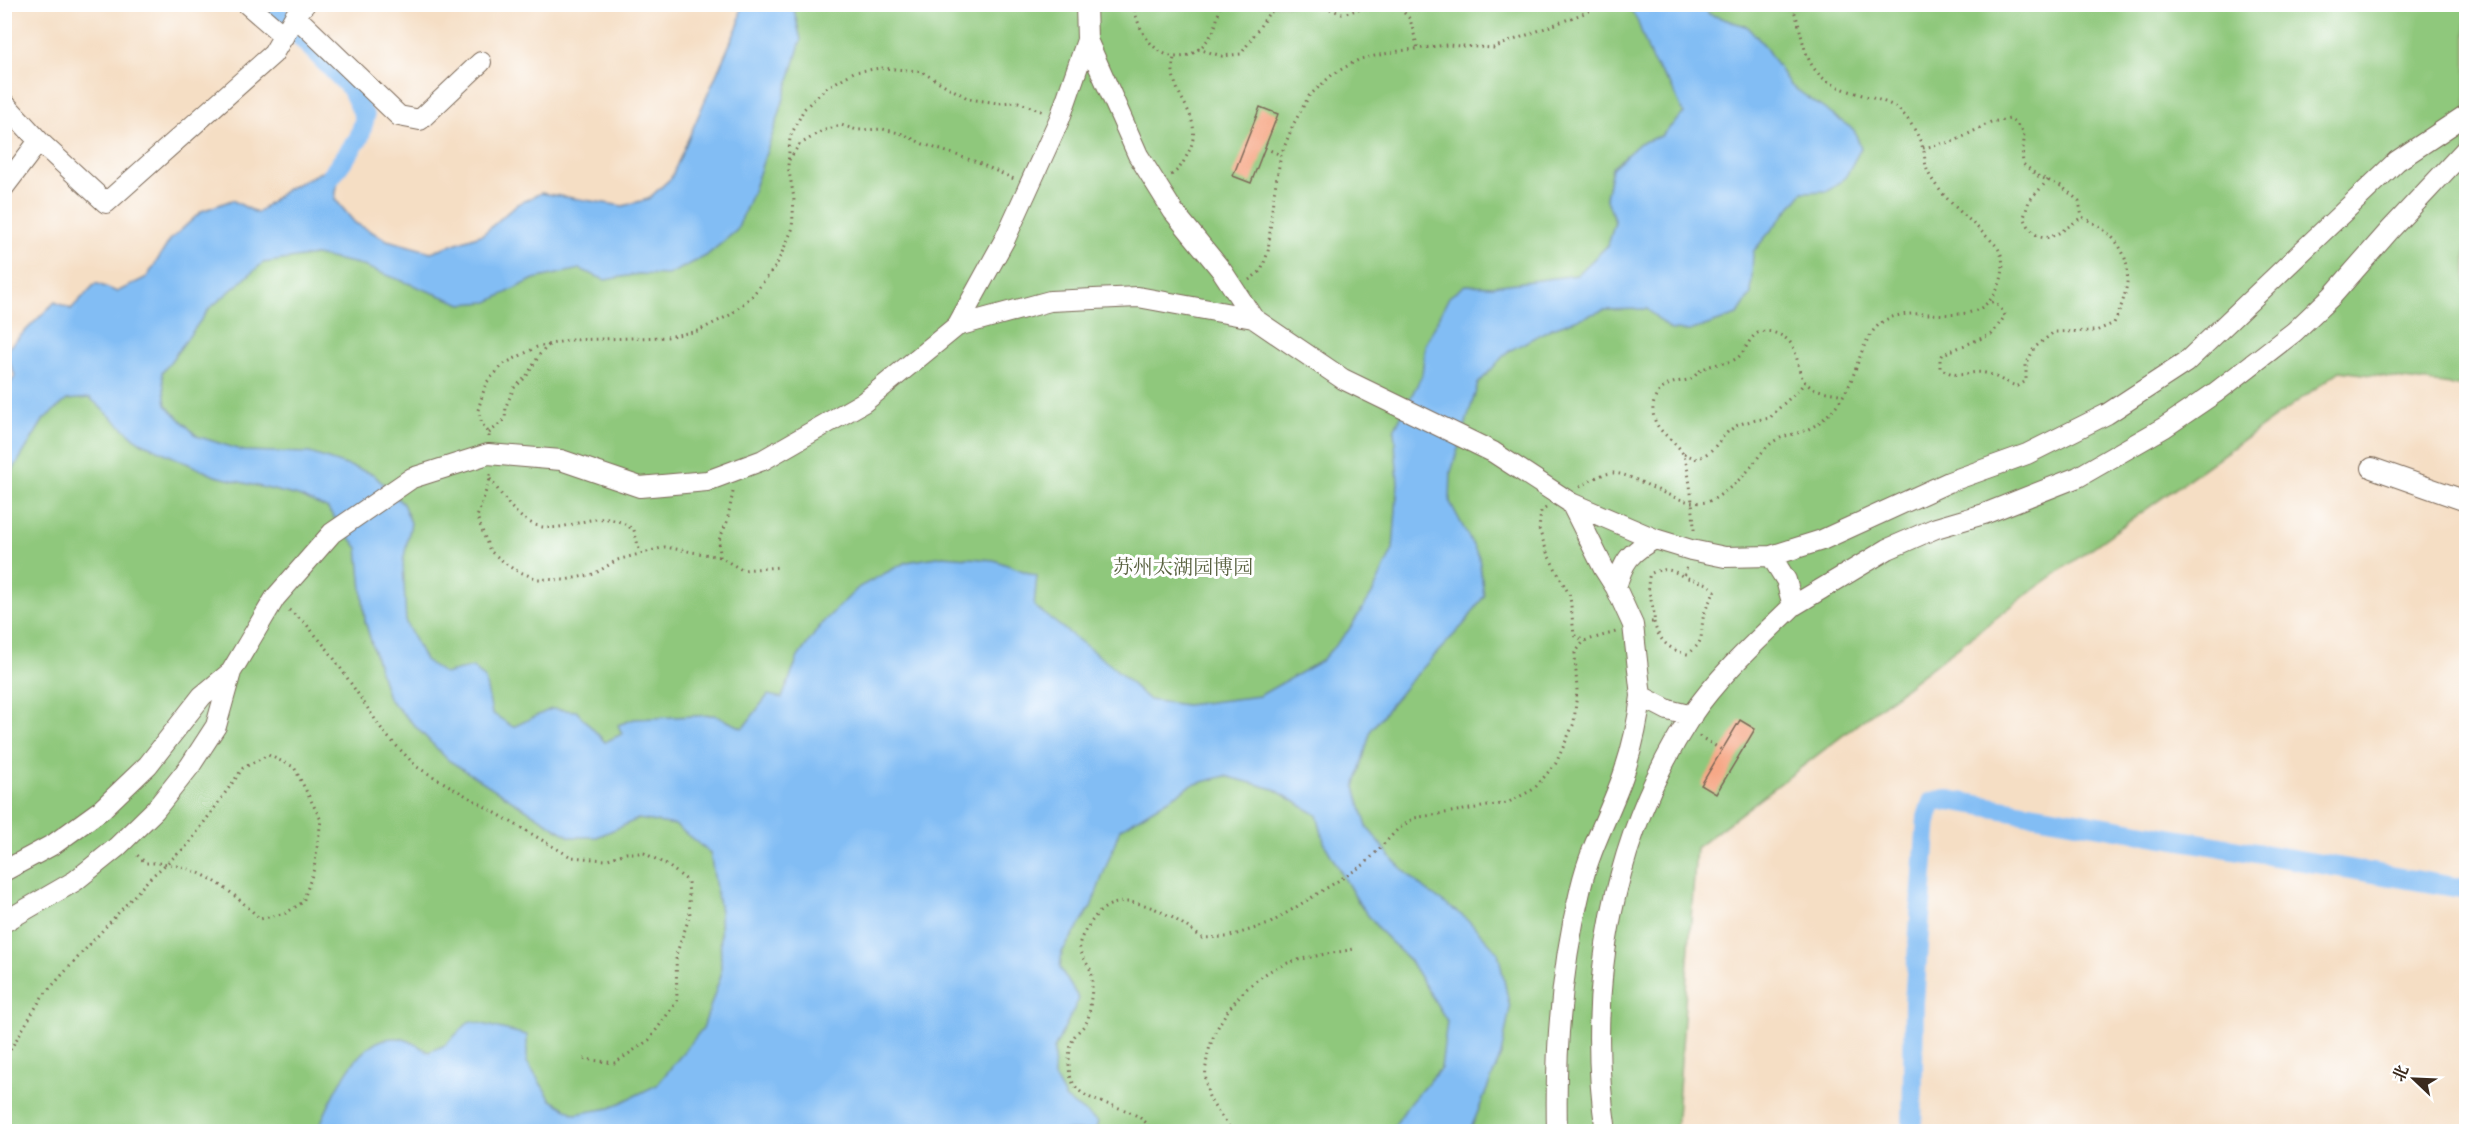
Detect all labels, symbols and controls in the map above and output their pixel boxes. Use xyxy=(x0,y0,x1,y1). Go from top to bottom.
park label: 苏州太湖园博园 xyxy=(1113,556,1253,579)
north arrow xyxy=(2384,1049,2444,1109)
text: 北 xyxy=(2389,1062,2413,1084)

